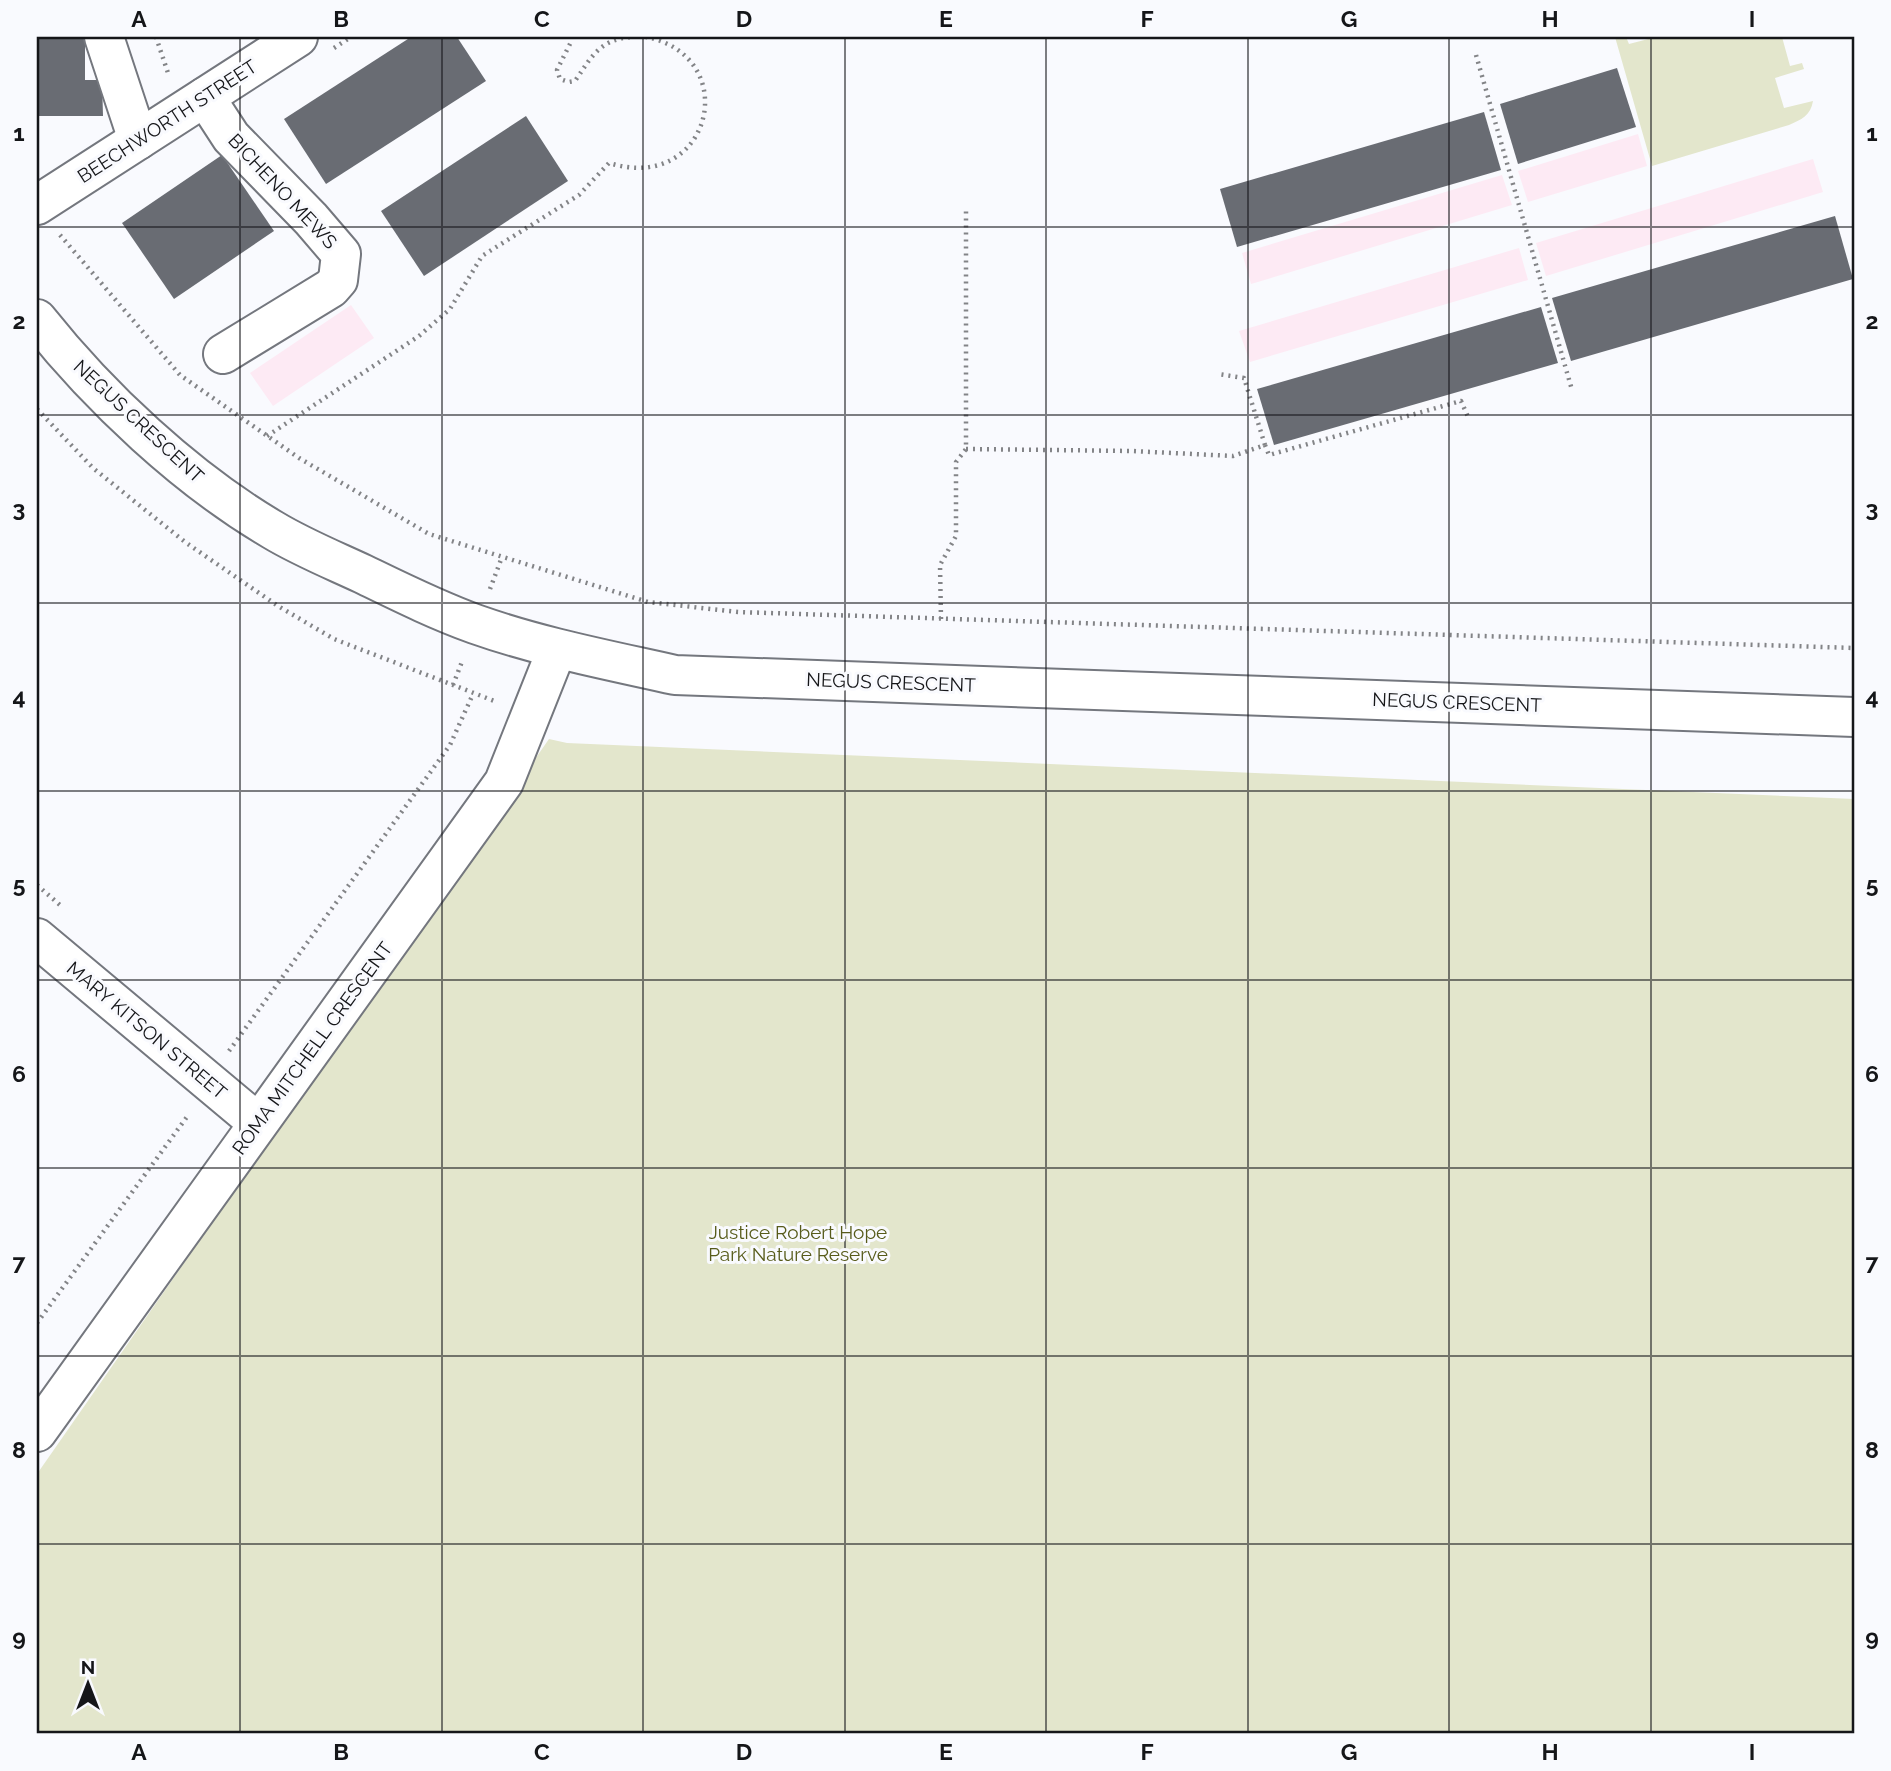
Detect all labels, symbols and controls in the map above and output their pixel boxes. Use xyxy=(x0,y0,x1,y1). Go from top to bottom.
text: A xyxy=(131,5,147,32)
text: B xyxy=(333,5,349,32)
text: C xyxy=(534,5,550,32)
text: D xyxy=(736,5,752,32)
text: E xyxy=(939,5,953,32)
text: F xyxy=(1140,5,1154,32)
text: G xyxy=(1341,5,1357,32)
text: H xyxy=(1541,5,1559,32)
text: I xyxy=(1749,5,1755,32)
street label: BEECHWORTH STREET xyxy=(73,55,261,187)
text: 1 xyxy=(13,119,25,146)
text: 1 xyxy=(1866,119,1878,146)
street label: BICHENO MEWS xyxy=(224,129,342,253)
text: 2 xyxy=(13,307,25,334)
text: 2 xyxy=(1866,307,1878,334)
street label: NEGUS CRESCENT xyxy=(69,355,209,487)
text: 3 xyxy=(13,495,25,522)
text: 3 xyxy=(1866,495,1878,522)
street label: NEGUS CRESCENT xyxy=(806,668,977,696)
text: 4 xyxy=(12,683,26,710)
text: 4 xyxy=(1865,683,1879,710)
street label: NEGUS CRESCENT xyxy=(1372,688,1543,716)
text: 5 xyxy=(13,871,26,898)
text: 5 xyxy=(1866,871,1879,898)
street label: ROMA MITCHELL CRESCENT xyxy=(227,937,397,1159)
street label: MARY KITSON STREET xyxy=(63,957,232,1104)
text: 6 xyxy=(12,1060,26,1087)
text: 6 xyxy=(1865,1060,1879,1087)
park label: Justice Robert Hope Park Nature Reserve xyxy=(708,1221,888,1265)
text: 7 xyxy=(13,1248,26,1275)
text: 7 xyxy=(1866,1248,1879,1275)
text: 8 xyxy=(12,1436,26,1463)
text: 8 xyxy=(1865,1436,1879,1463)
text: 9 xyxy=(12,1624,26,1651)
text: 9 xyxy=(1865,1624,1879,1651)
north arrow xyxy=(52,1648,122,1718)
text: N xyxy=(81,1656,95,1678)
text: A xyxy=(131,1738,147,1765)
text: B xyxy=(333,1738,349,1765)
text: C xyxy=(534,1738,550,1765)
text: D xyxy=(736,1738,752,1765)
text: E xyxy=(939,1738,953,1765)
text: F xyxy=(1140,1738,1154,1765)
text: G xyxy=(1341,1738,1357,1765)
text: H xyxy=(1541,1738,1559,1765)
text: I xyxy=(1749,1738,1755,1765)

